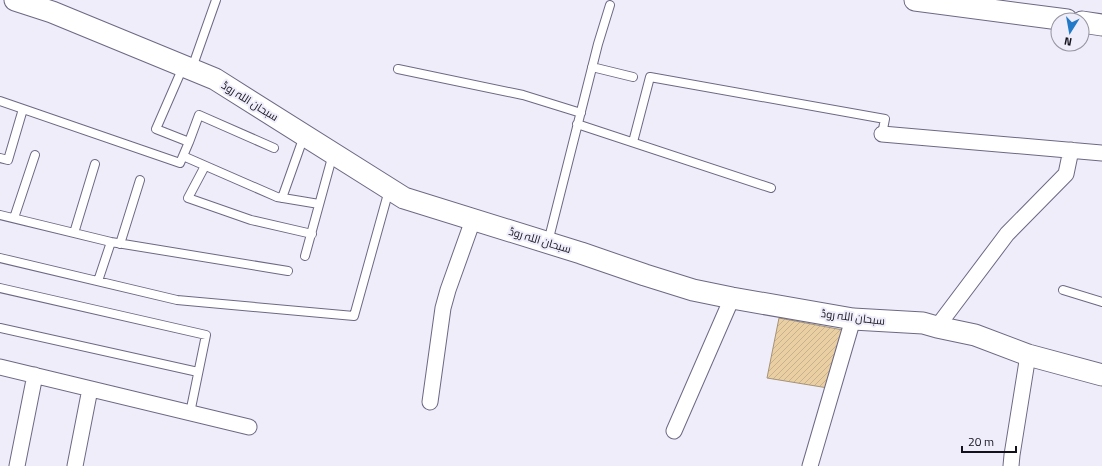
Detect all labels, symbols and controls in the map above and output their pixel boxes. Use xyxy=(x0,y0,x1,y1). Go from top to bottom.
north arrow xyxy=(1050,12,1090,52)
text: N xyxy=(1063,33,1073,50)
street label: سبحان اللہ روڈ xyxy=(218,77,282,125)
street label: سبحان اللہ روڈ xyxy=(507,223,573,257)
street label: سبحان اللہ روڈ xyxy=(820,305,886,329)
scale bar xyxy=(962,428,1016,454)
text: 20 m xyxy=(968,432,994,451)

